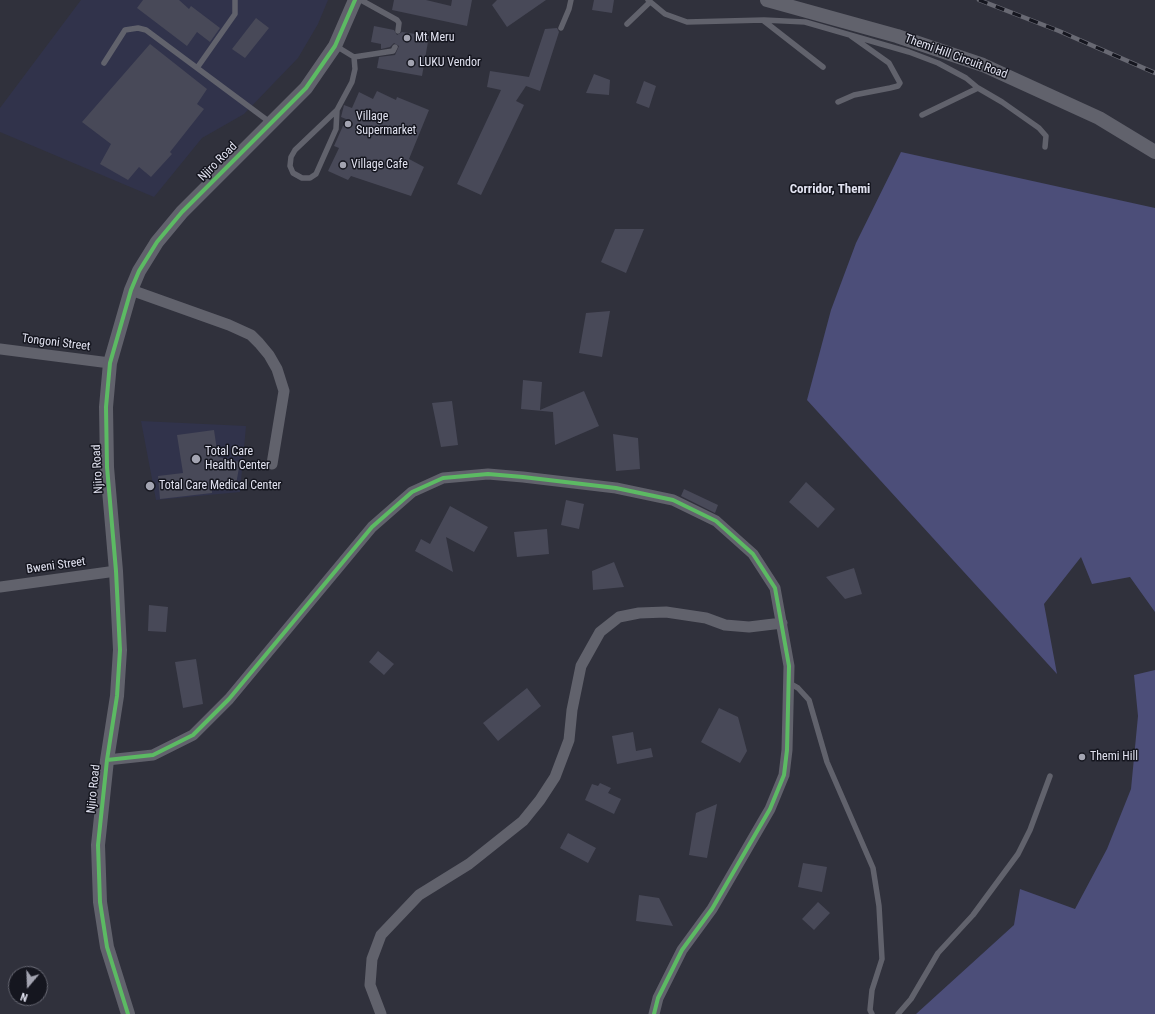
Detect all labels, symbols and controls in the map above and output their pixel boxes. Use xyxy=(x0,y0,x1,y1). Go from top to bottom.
place label: Mt Meru xyxy=(415,31,455,45)
street label: Themi Hill Circuit Road xyxy=(903,32,1009,82)
marker: Mt Meru xyxy=(402,33,412,43)
place label: LUKU Vendor xyxy=(419,56,481,70)
marker: LUKU Vendor xyxy=(406,58,416,68)
place label: Village Supermarket xyxy=(356,110,416,138)
marker: Village Supermarket xyxy=(343,119,353,129)
street label: Njiro Road xyxy=(195,139,241,185)
place label: Village Cafe xyxy=(351,158,408,172)
marker: Village Cafe xyxy=(338,160,348,170)
district label: Corridor, Themi xyxy=(790,182,870,198)
street label: Tongoni Street xyxy=(21,332,91,354)
street label: Njiro Road xyxy=(90,444,106,494)
place label: Total Care Health Center xyxy=(205,445,270,473)
marker: Total Care Health Center xyxy=(190,453,202,465)
place label: Total Care Medical Center xyxy=(159,479,281,493)
marker: Total Care Medical Center xyxy=(144,480,156,492)
street label: Bweni Street xyxy=(26,555,86,577)
place label: Themi Hill xyxy=(1090,750,1138,764)
marker: Themi Hill xyxy=(1077,752,1087,762)
street label: Njiro Road xyxy=(84,764,104,814)
north arrow xyxy=(8,966,48,1006)
text: N xyxy=(19,990,30,1004)

